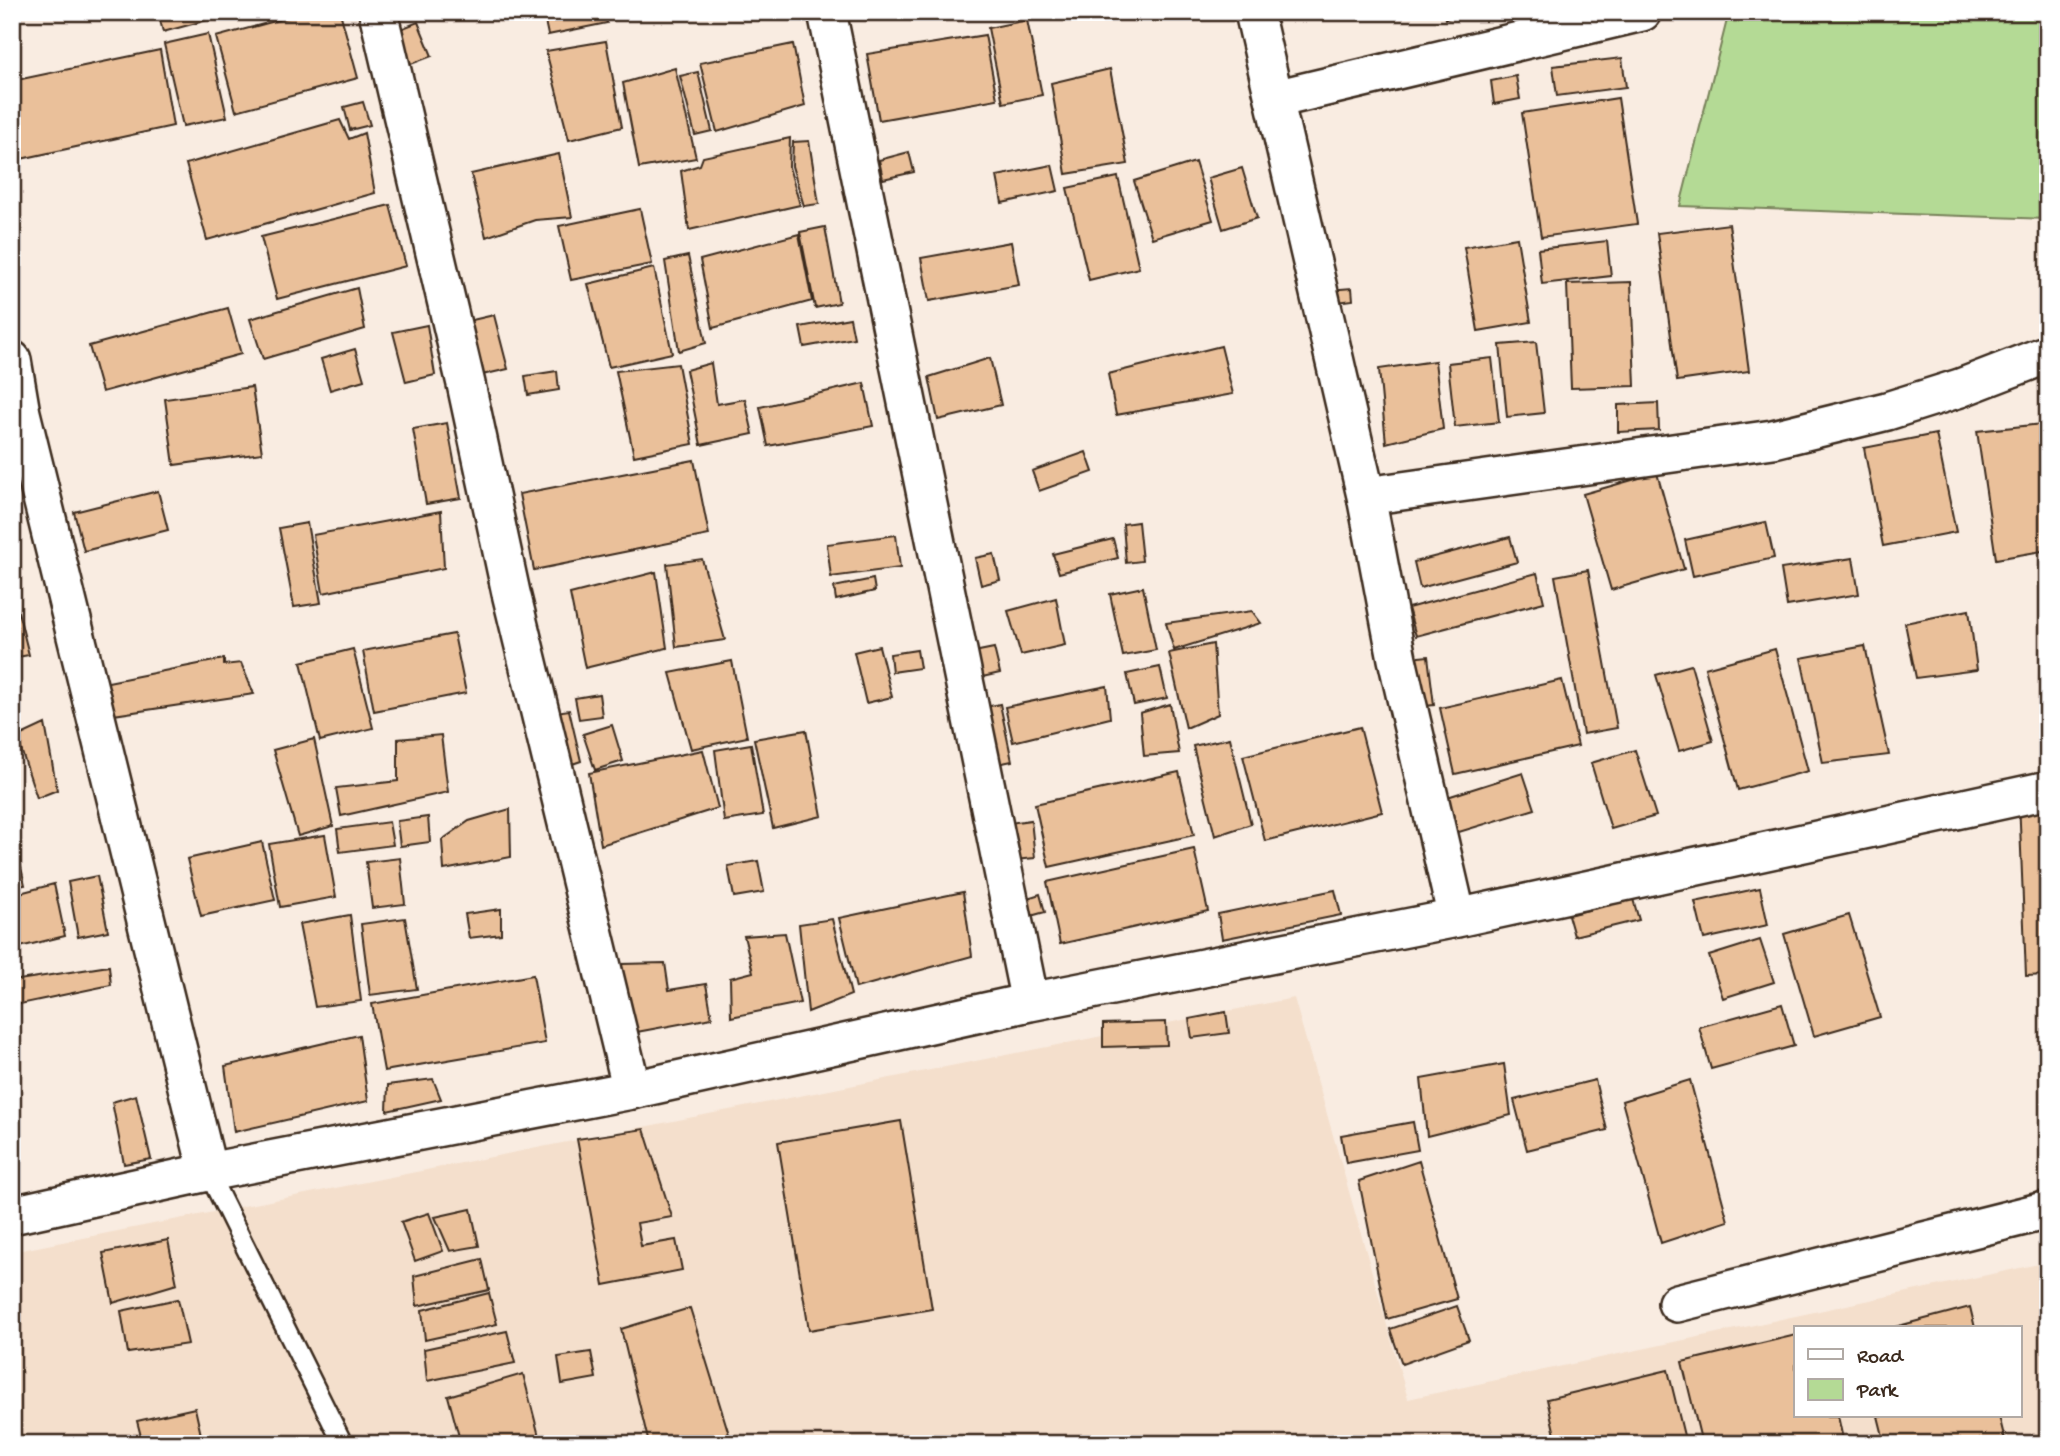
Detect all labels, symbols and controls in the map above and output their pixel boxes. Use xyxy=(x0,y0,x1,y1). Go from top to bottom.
legend xyxy=(1794,1326,2022,1418)
text: Road xyxy=(1857,1346,1905,1371)
text: Park xyxy=(1856,1380,1900,1405)

